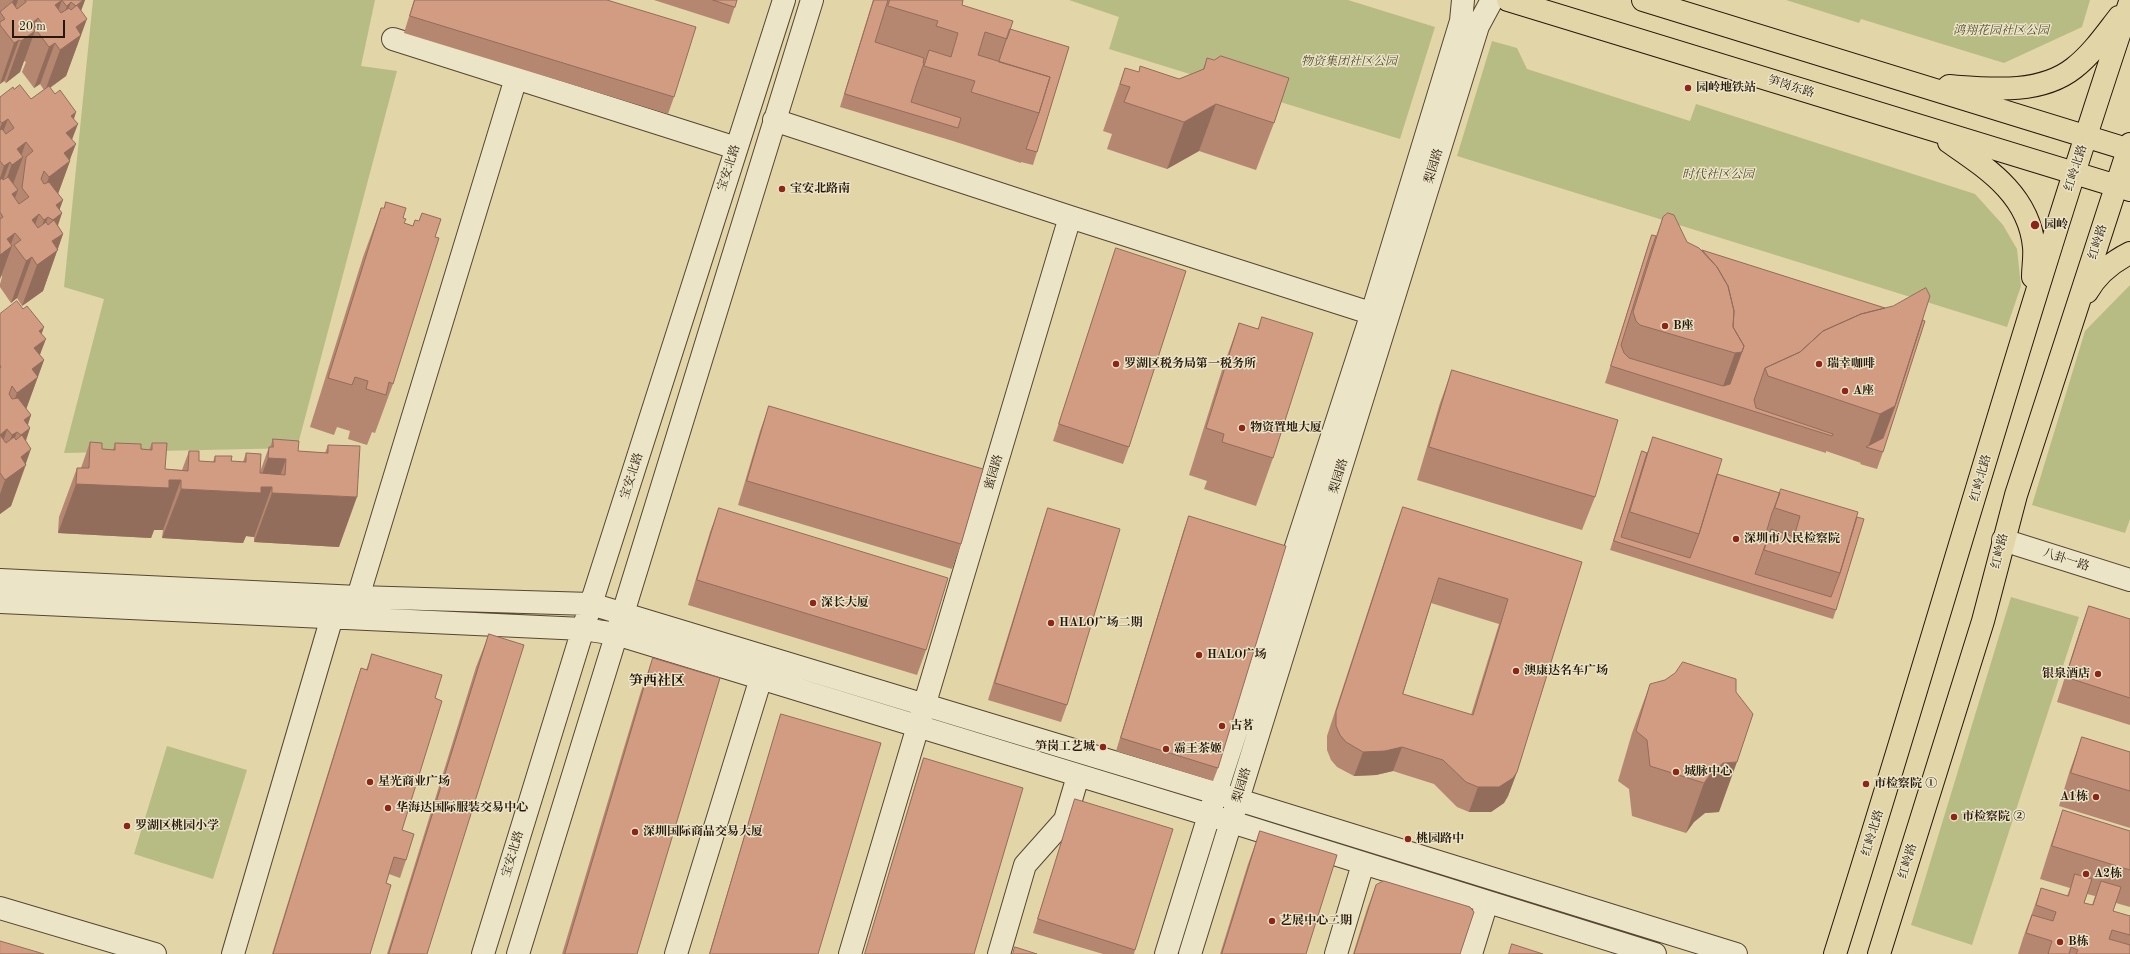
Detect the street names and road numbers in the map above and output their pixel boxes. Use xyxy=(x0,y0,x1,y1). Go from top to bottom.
street label: 笋岗东路 xyxy=(1766,73,1816,101)
street label: 宝安北路 xyxy=(715,143,743,193)
street label: 红岭北路 xyxy=(2062,143,2090,193)
street label: 梨园路 xyxy=(1422,147,1446,185)
street label: 红岭路 xyxy=(2086,223,2110,261)
street label: 宝安北路 xyxy=(618,451,646,501)
street label: 蜜园路 xyxy=(982,453,1006,491)
street label: 红岭北路 xyxy=(1967,453,1995,503)
street label: 梨园路 xyxy=(1327,457,1351,495)
street label: 红岭路 xyxy=(1989,532,2011,570)
street label: 八卦一路 xyxy=(2041,546,2091,574)
street label: 梨园路 xyxy=(1230,766,1254,804)
street label: 红岭北路 xyxy=(1859,808,1887,858)
street label: 宝安北路 xyxy=(499,829,527,879)
street label: 红岭路 xyxy=(1896,842,1920,880)

